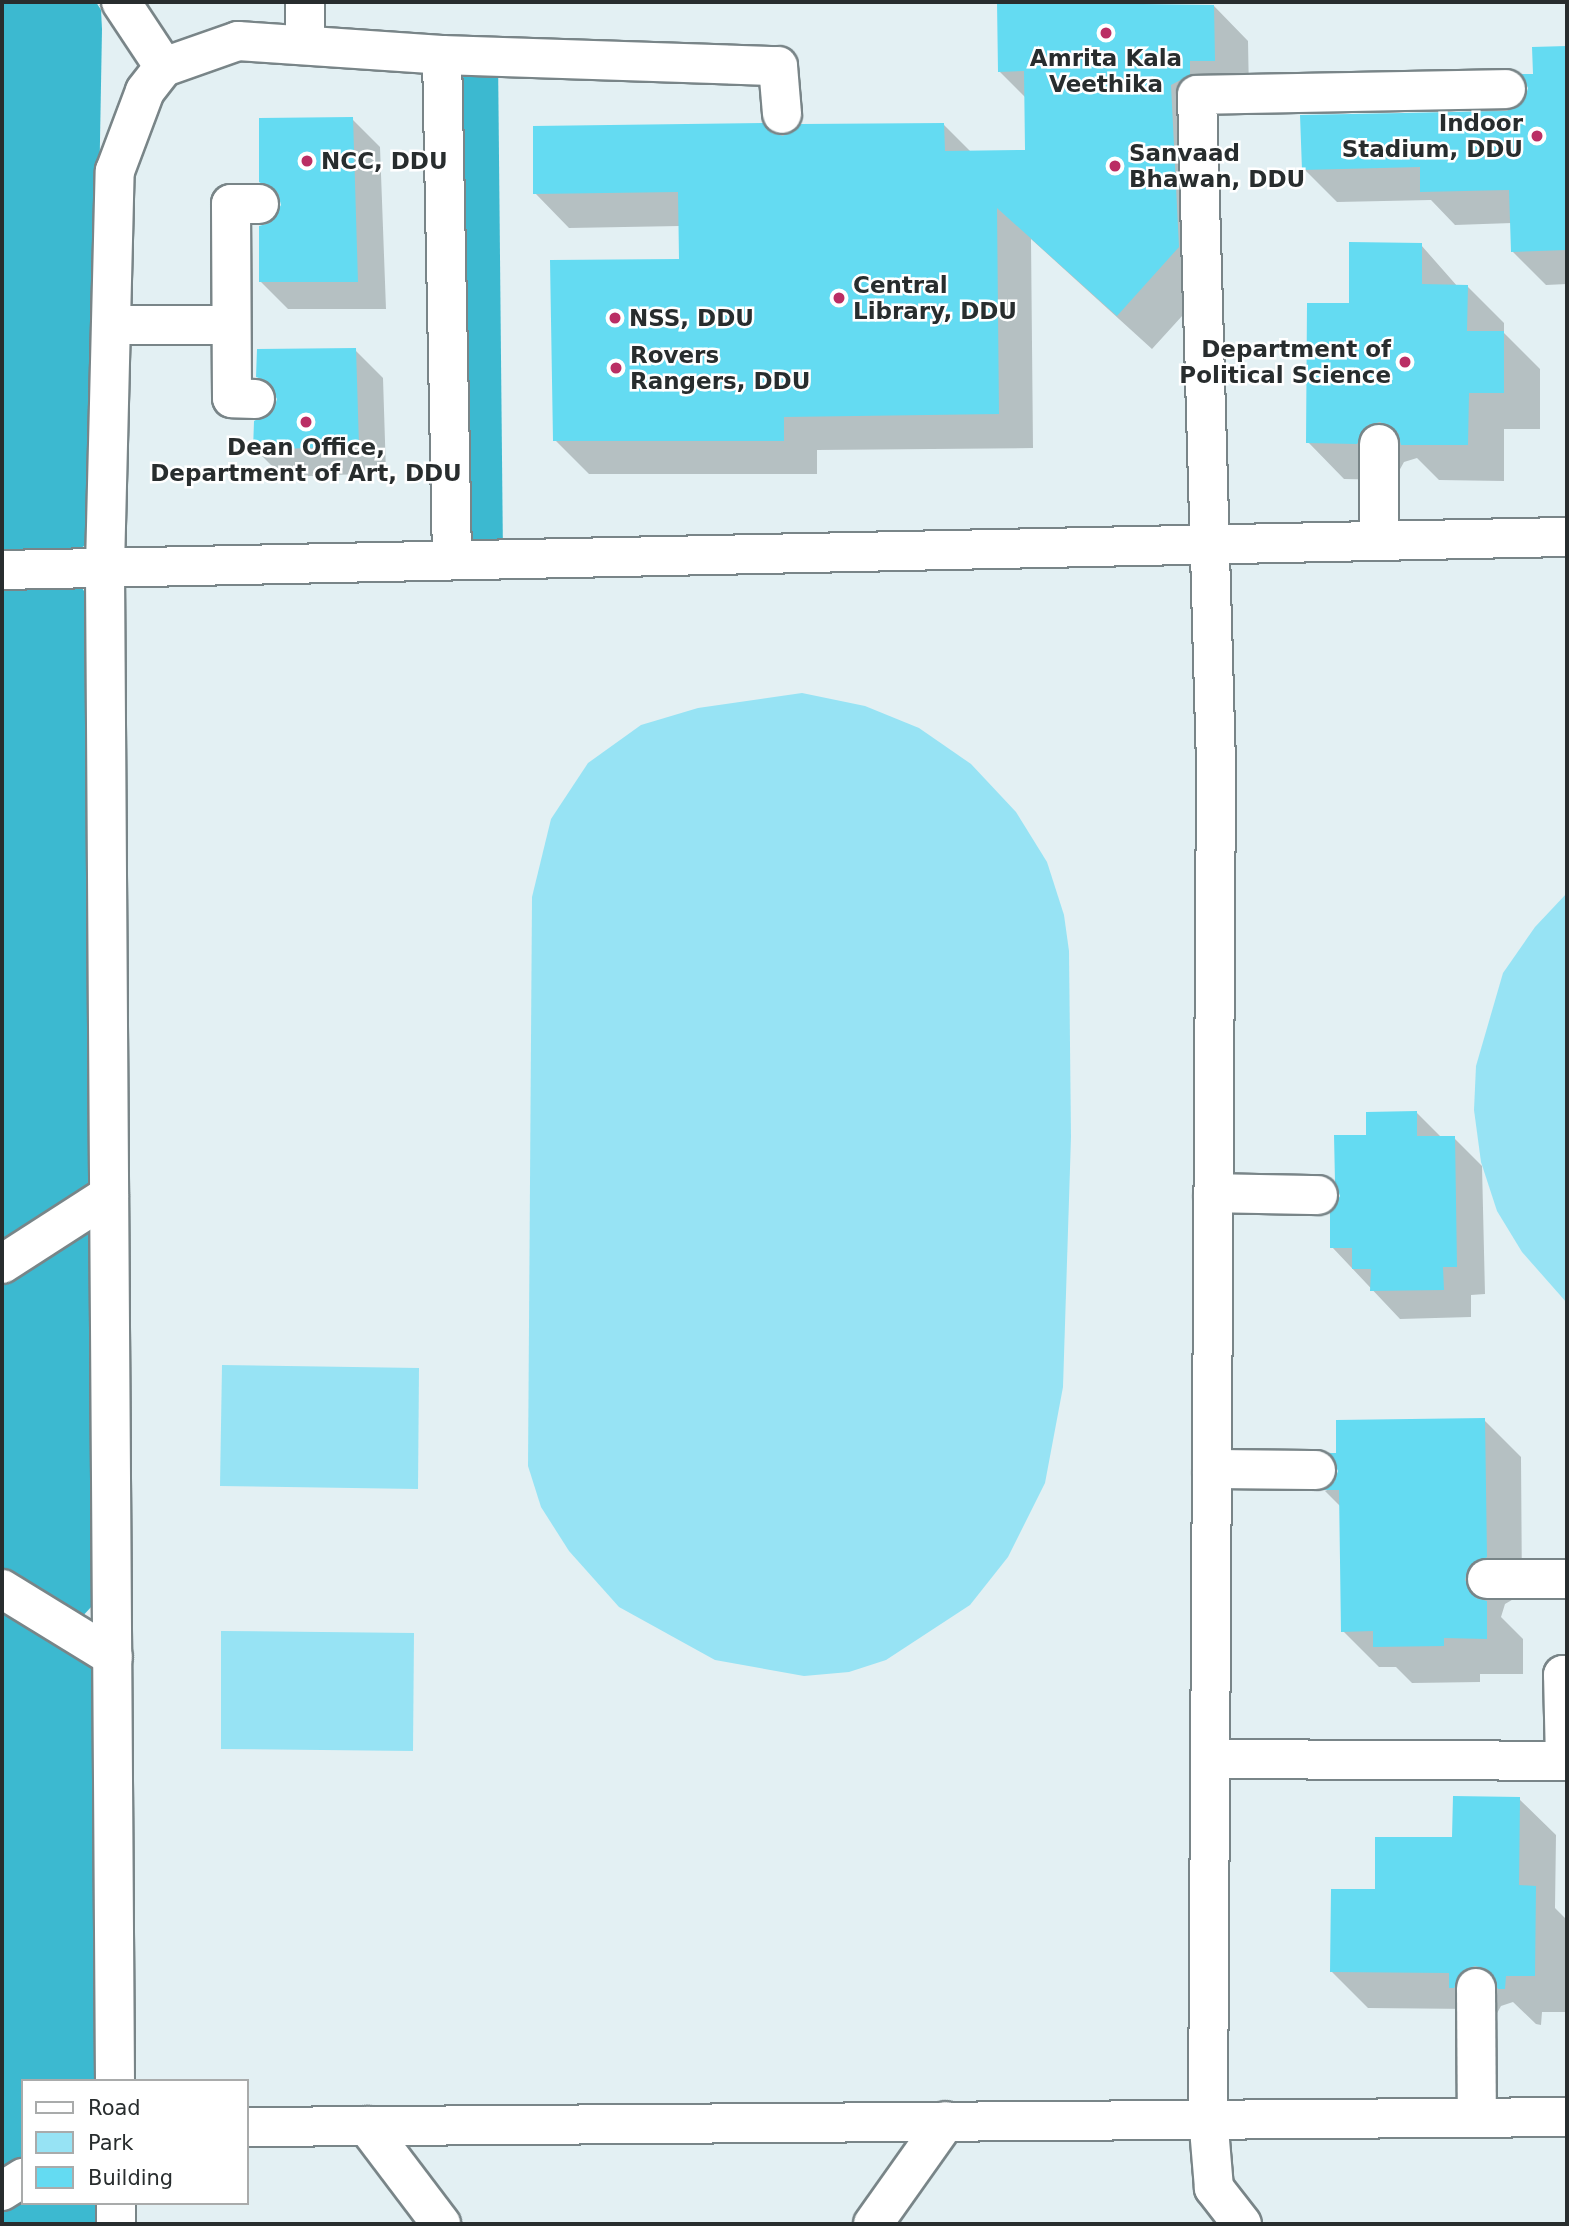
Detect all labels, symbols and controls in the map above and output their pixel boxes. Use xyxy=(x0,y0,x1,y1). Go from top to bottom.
marker: Amrita Kala Veethika xyxy=(1098,25,1114,41)
place label: Amrita Kala Veethika xyxy=(1030,44,1182,98)
place label: Indoor Stadium, DDU xyxy=(1342,109,1523,163)
marker: Indoor Stadium, DDU xyxy=(1529,128,1545,144)
place label: Sanvaad Bhawan, DDU xyxy=(1129,139,1305,193)
place label: NCC, DDU xyxy=(321,147,448,175)
marker: NCC, DDU xyxy=(299,153,315,169)
marker: Sanvaad Bhawan, DDU xyxy=(1107,158,1123,174)
place label: Central Library, DDU xyxy=(853,271,1017,325)
marker: Central Library, DDU xyxy=(831,290,847,306)
place label: NSS, DDU xyxy=(629,304,754,332)
marker: NSS, DDU xyxy=(607,310,623,326)
place label: Department of Political Science xyxy=(1179,335,1391,389)
place label: Rovers Rangers, DDU xyxy=(630,341,810,395)
marker: Department of Political Science xyxy=(1397,354,1413,370)
marker: Rovers Rangers, DDU xyxy=(608,360,624,376)
marker: Dean Office, Department of Art, DDU xyxy=(298,414,314,430)
place label: Dean Office, Department of Art, DDU xyxy=(150,433,462,487)
legend xyxy=(21,2079,248,2205)
text: Road xyxy=(88,2096,141,2120)
text: Park xyxy=(88,2131,133,2155)
text: Building xyxy=(88,2166,173,2190)

